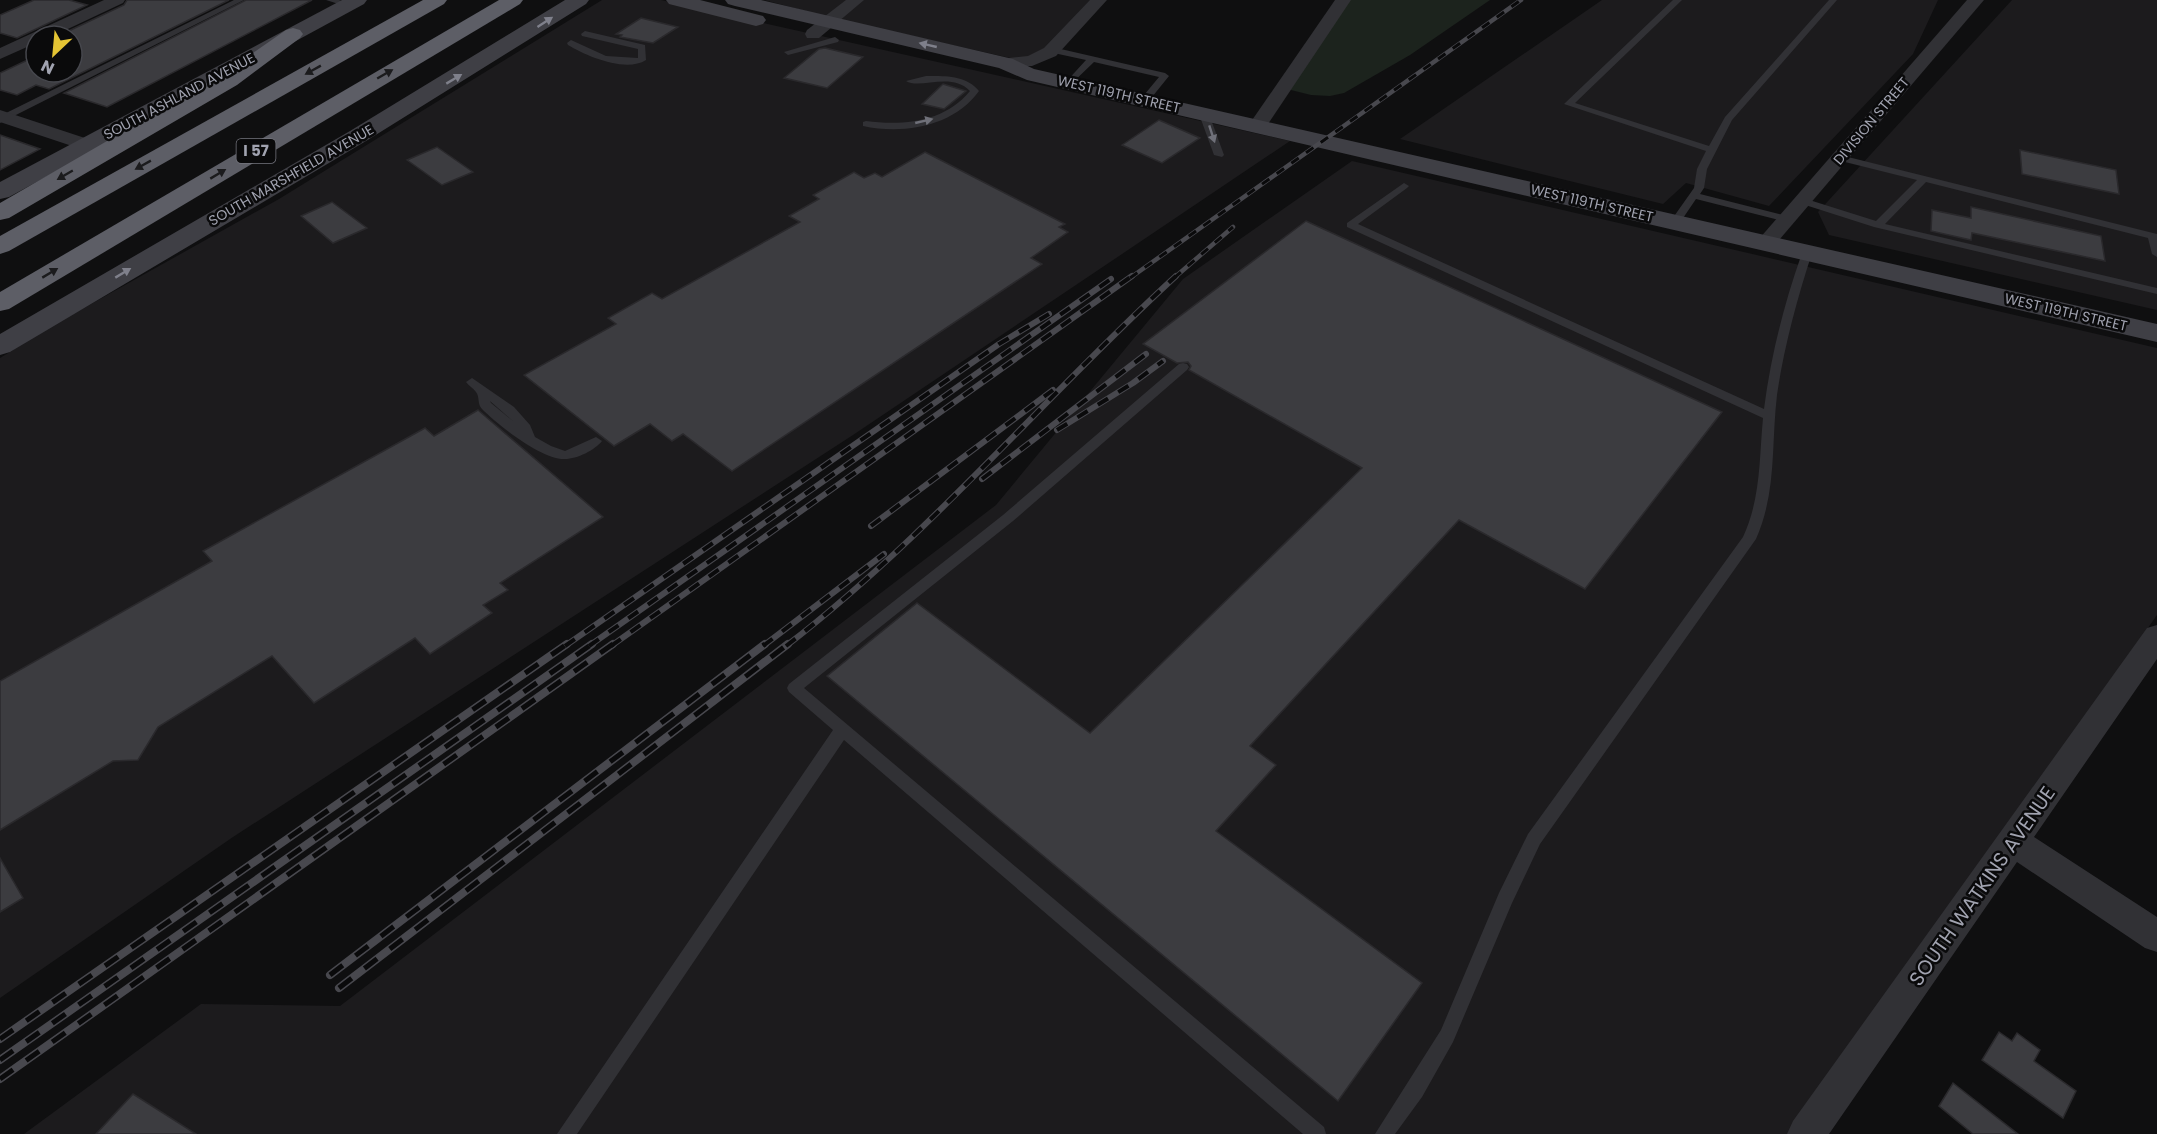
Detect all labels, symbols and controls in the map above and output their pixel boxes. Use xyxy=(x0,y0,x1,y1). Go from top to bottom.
one-way arrow xyxy=(537,16,553,27)
north arrow xyxy=(24,24,84,84)
one-way arrow xyxy=(918,40,937,49)
street label: SOUTH ASHLAND AVENUE xyxy=(100,48,258,144)
text: N xyxy=(37,54,58,80)
one-way arrow xyxy=(304,65,321,75)
one-way arrow xyxy=(377,69,394,79)
street label: WEST 119TH STREET xyxy=(1056,70,1183,118)
one-way arrow xyxy=(446,73,462,84)
street label: DIVISION STREET xyxy=(1828,73,1914,169)
one-way arrow xyxy=(915,115,933,125)
street label: SOUTH MARSHFIELD AVENUE xyxy=(205,119,377,231)
one-way arrow xyxy=(1208,126,1217,144)
road number: I 57 xyxy=(236,139,276,163)
one-way arrow xyxy=(134,160,151,170)
one-way arrow xyxy=(210,168,226,179)
one-way arrow xyxy=(57,170,73,181)
street label: WEST 119TH STREET xyxy=(1529,179,1656,227)
one-way arrow xyxy=(42,268,58,279)
one-way arrow xyxy=(115,268,131,279)
street label: WEST 119TH STREET xyxy=(2003,288,2130,336)
street label: SOUTH WATKINS AVENUE xyxy=(1902,781,2062,991)

